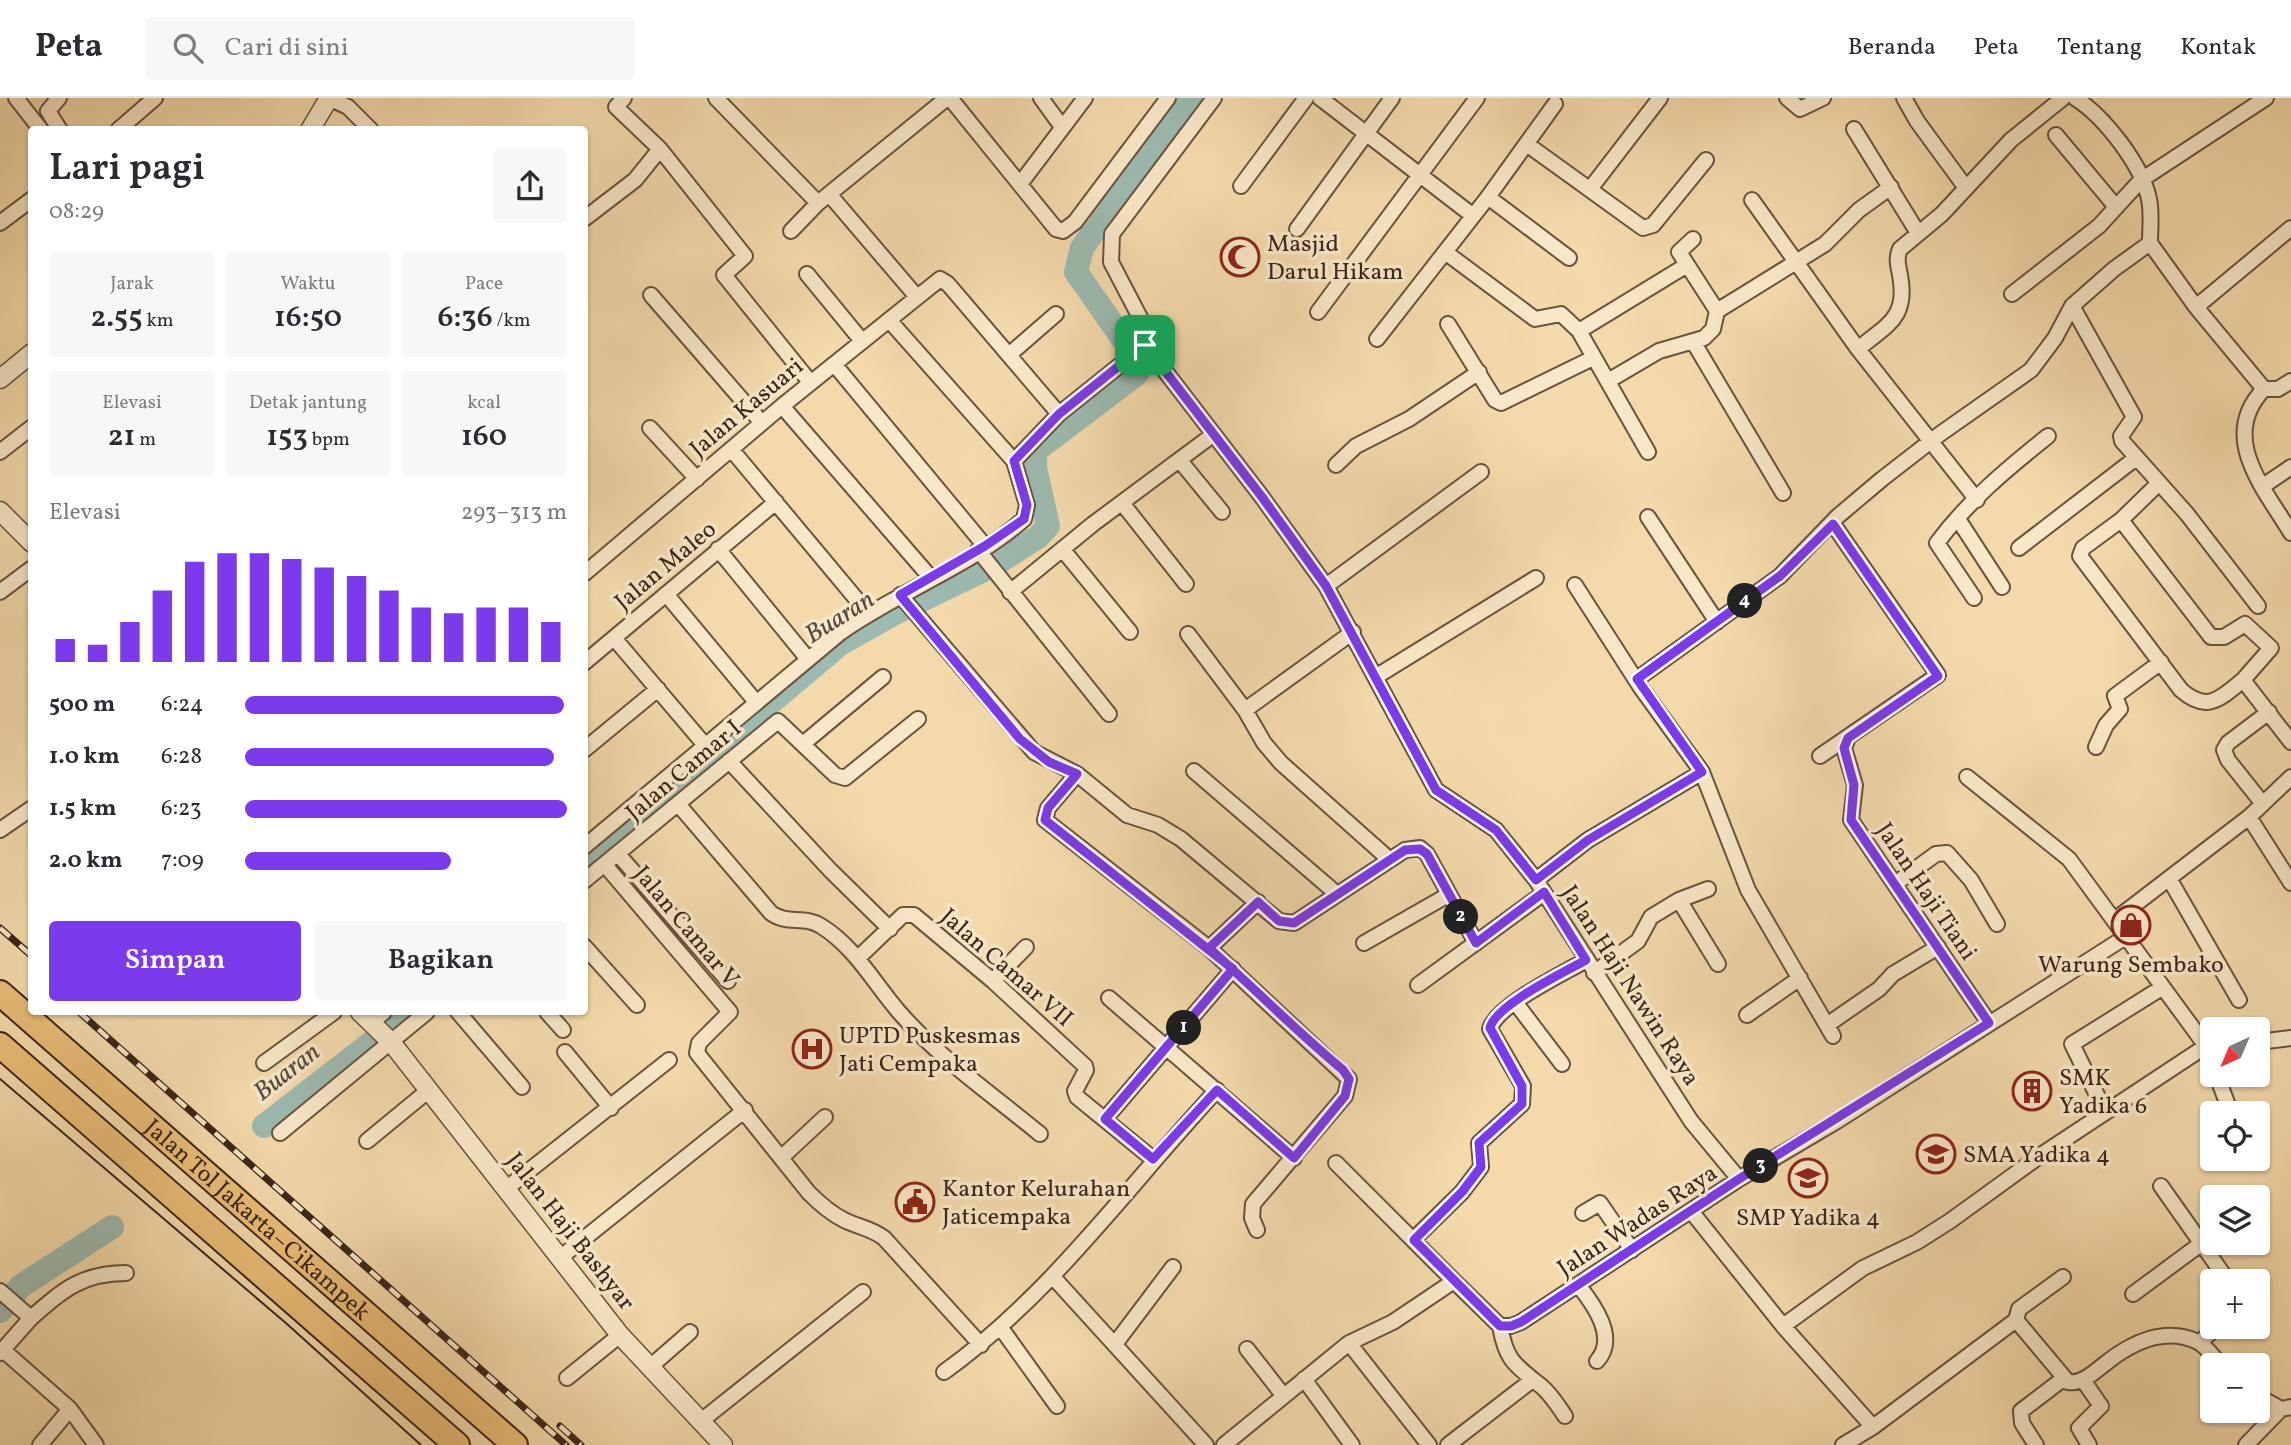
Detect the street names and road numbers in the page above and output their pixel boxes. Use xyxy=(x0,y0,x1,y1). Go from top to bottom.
street label: Jalan Kasuari xyxy=(683,351,812,466)
street label: Jalan Maleo xyxy=(608,514,725,619)
street label: Jalan Camar I xyxy=(619,713,750,830)
street label: Jalan Haji Tiani xyxy=(1867,816,1984,968)
street label: Jalan Camar V xyxy=(624,859,747,995)
street label: Jalan Haji Nawin Raya xyxy=(1551,879,1707,1093)
street label: Jalan Camar VII xyxy=(932,901,1080,1036)
street label: Jalan Tol Jakarta–Cikampek xyxy=(136,1112,377,1330)
street label: Jalan Haji Bashyar xyxy=(497,1146,642,1319)
street label: Jalan Wadas Raya xyxy=(1551,1157,1725,1286)

